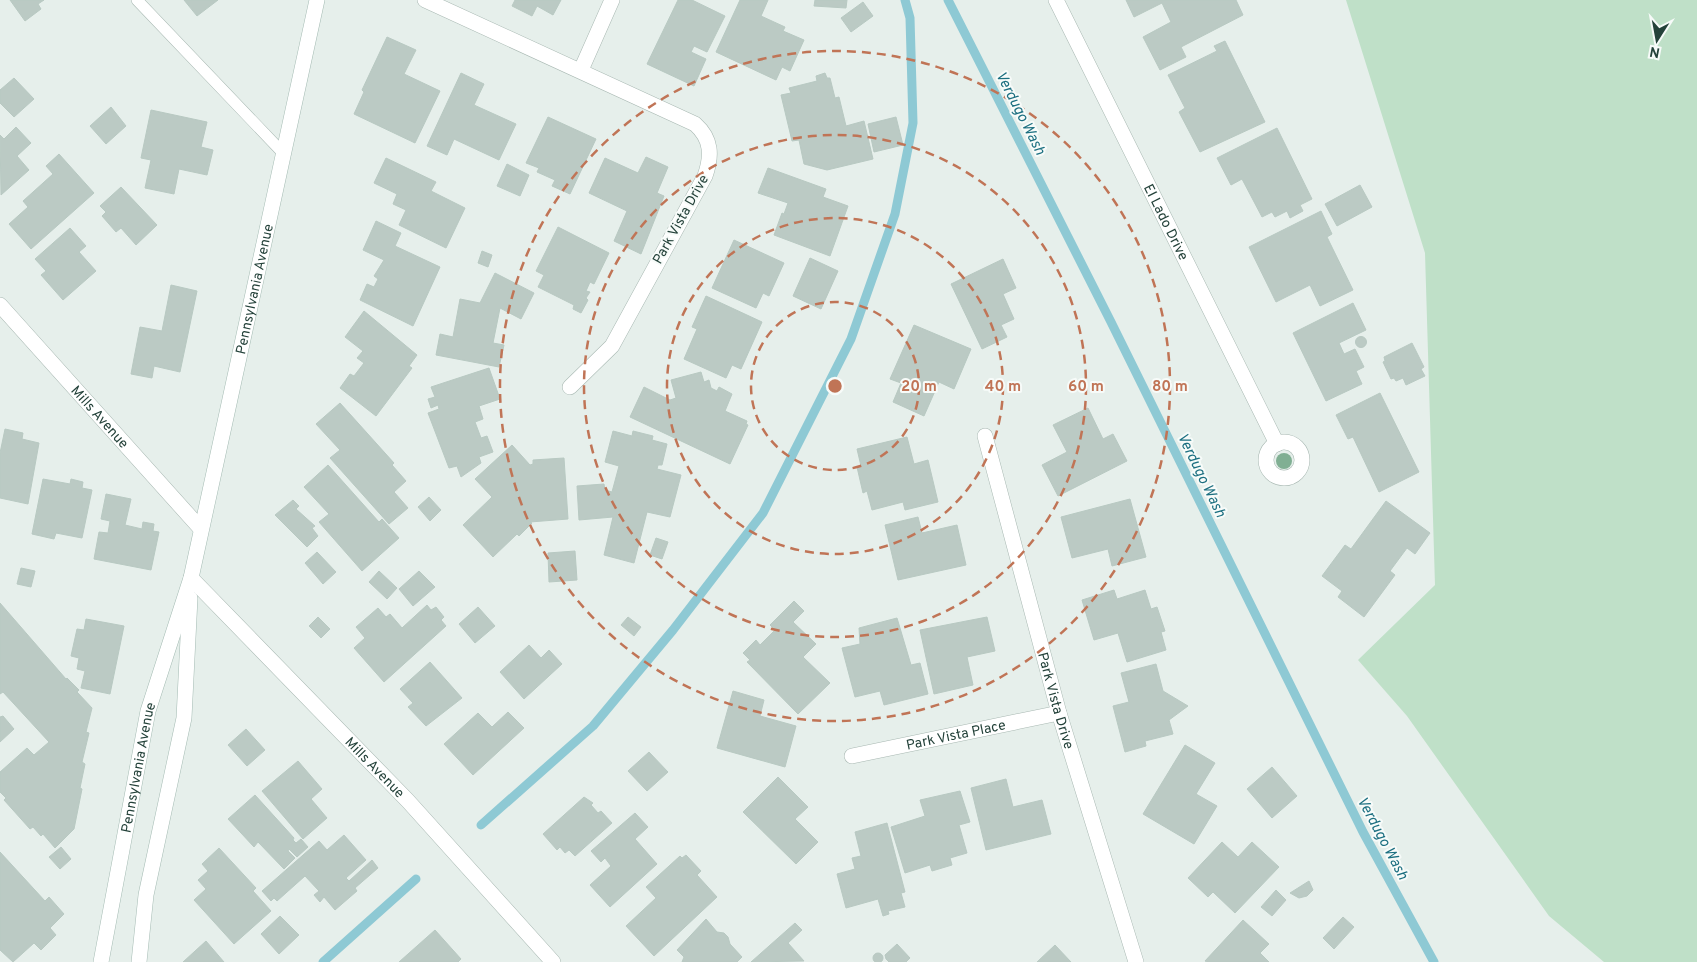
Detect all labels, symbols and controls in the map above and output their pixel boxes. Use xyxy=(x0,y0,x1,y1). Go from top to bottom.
north arrow xyxy=(1632,15,1682,65)
text: N xyxy=(1648,42,1661,61)
water label: Verdugo Wash xyxy=(990,69,1049,159)
street label: Park Vista Drive xyxy=(650,172,713,267)
street label: El Lado Drive xyxy=(1139,182,1191,264)
street label: Pennsylvania Avenue xyxy=(233,223,278,356)
centre of rings xyxy=(826,377,844,395)
text: 20 m xyxy=(901,378,937,397)
text: 40 m xyxy=(985,378,1021,397)
text: 60 m xyxy=(1068,378,1104,397)
text: 80 m xyxy=(1152,378,1188,397)
street label: Mills Avenue xyxy=(67,383,132,452)
water label: Verdugo Wash xyxy=(1172,430,1229,521)
street label: Park Vista Drive xyxy=(1033,651,1077,752)
street label: Pennsylvania Avenue xyxy=(118,700,160,834)
street label: Park Vista Place xyxy=(905,717,1007,755)
street label: Mills Avenue xyxy=(341,734,407,802)
water label: Verdugo Wash xyxy=(1352,794,1412,884)

